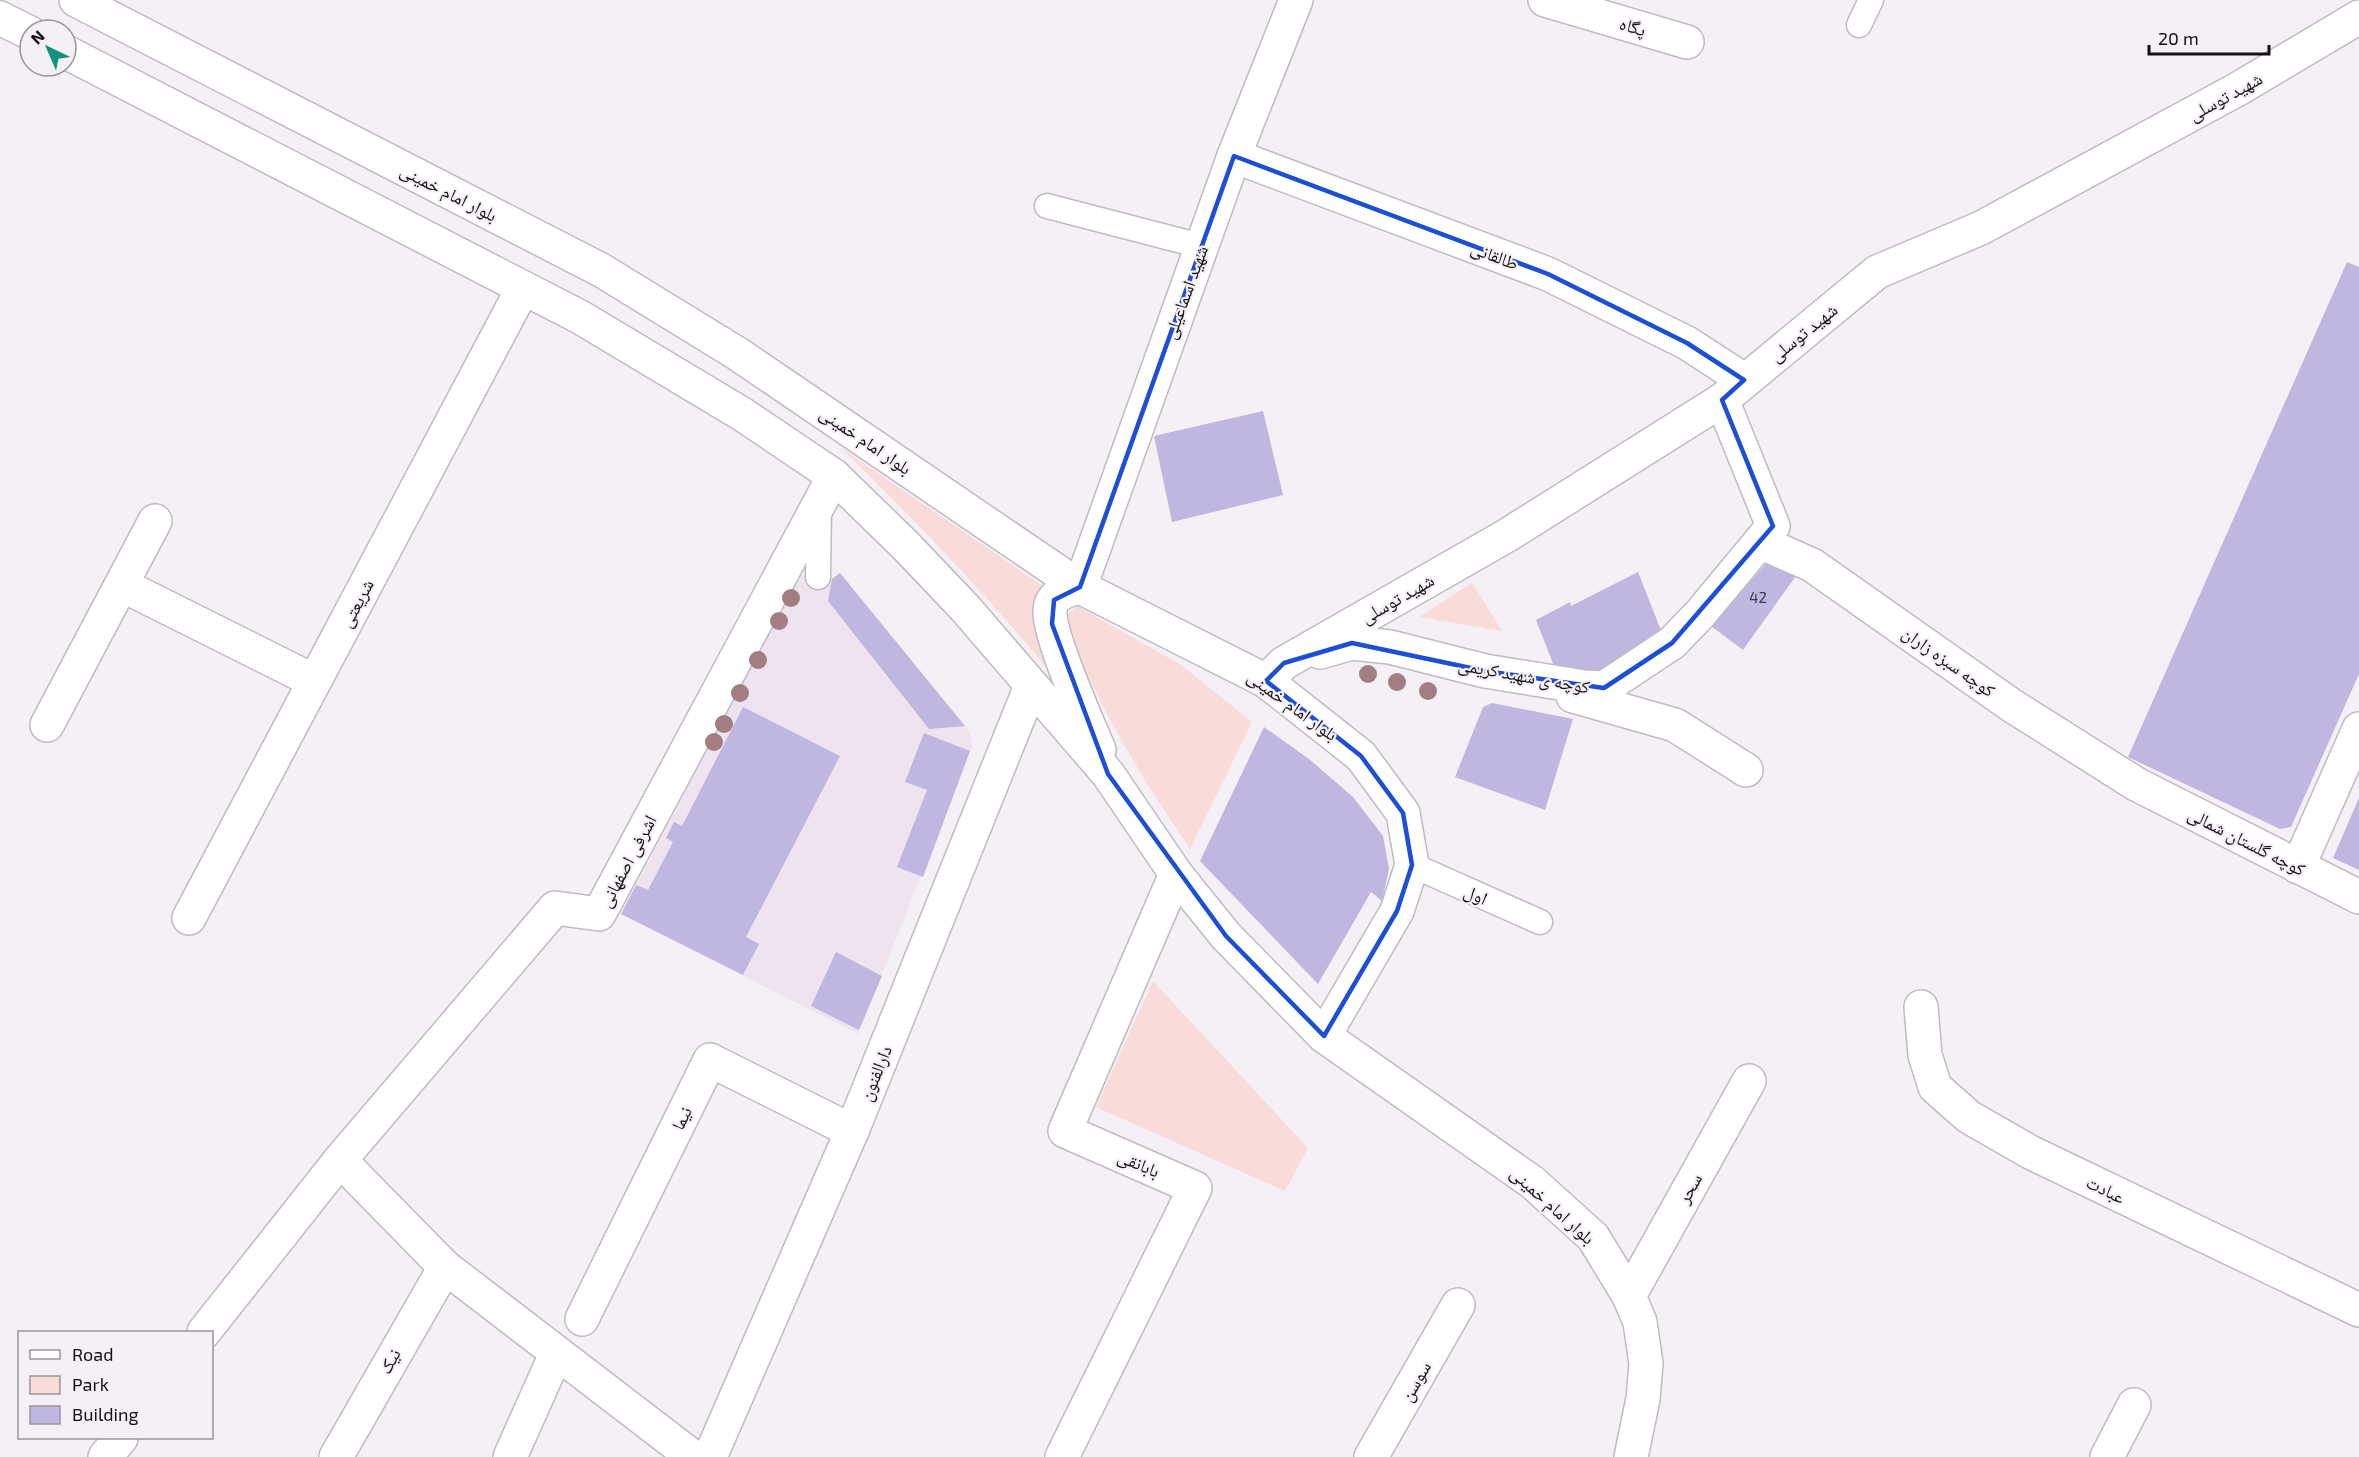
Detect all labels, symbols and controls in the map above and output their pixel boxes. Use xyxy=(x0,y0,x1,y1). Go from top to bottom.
street label: پگاه xyxy=(1617,12,1649,41)
north arrow xyxy=(18,18,78,78)
scale bar xyxy=(2149,18,2269,56)
text: N xyxy=(26,26,48,48)
text: 20 m xyxy=(2158,27,2199,49)
street label: شهید توسلی xyxy=(2184,67,2266,126)
street label: بلوار امام خمینی xyxy=(396,158,501,228)
street label: طالقانی xyxy=(1468,236,1522,275)
street label: شهید اسماعیلی xyxy=(1158,242,1213,342)
street label: شهید توسلی xyxy=(1765,298,1842,367)
street label: بلوار امام خمینی xyxy=(815,401,916,480)
street label: شهید توسلی xyxy=(1356,568,1438,629)
street label: شریعتی xyxy=(334,575,379,631)
house number: 42 xyxy=(1749,588,1767,606)
street label: کوچه سبزه زاران xyxy=(1898,621,2000,702)
street label: کوچه ی شهید کریمی xyxy=(1456,653,1592,698)
street label: بلوار امام خمینی xyxy=(1243,665,1342,747)
street label: کوچه گلستان شمالی xyxy=(2184,802,2310,881)
street label: اشرفی اصفهانی xyxy=(593,811,661,911)
street label: اول xyxy=(1460,879,1491,910)
street label: دارالفنون xyxy=(854,1042,897,1104)
street label: نیما xyxy=(666,1103,696,1133)
street label: بابانقی xyxy=(1114,1144,1163,1183)
street label: بلوار امام خمینی xyxy=(1505,1161,1600,1250)
street label: سحر xyxy=(1671,1169,1706,1208)
street label: عبادت xyxy=(2083,1170,2129,1208)
legend xyxy=(18,1331,213,1439)
text: Road xyxy=(72,1343,113,1365)
street label: نیک xyxy=(373,1345,405,1378)
street label: سوسن xyxy=(1395,1357,1436,1405)
text: Park xyxy=(72,1373,109,1395)
text: Building xyxy=(72,1403,139,1425)

